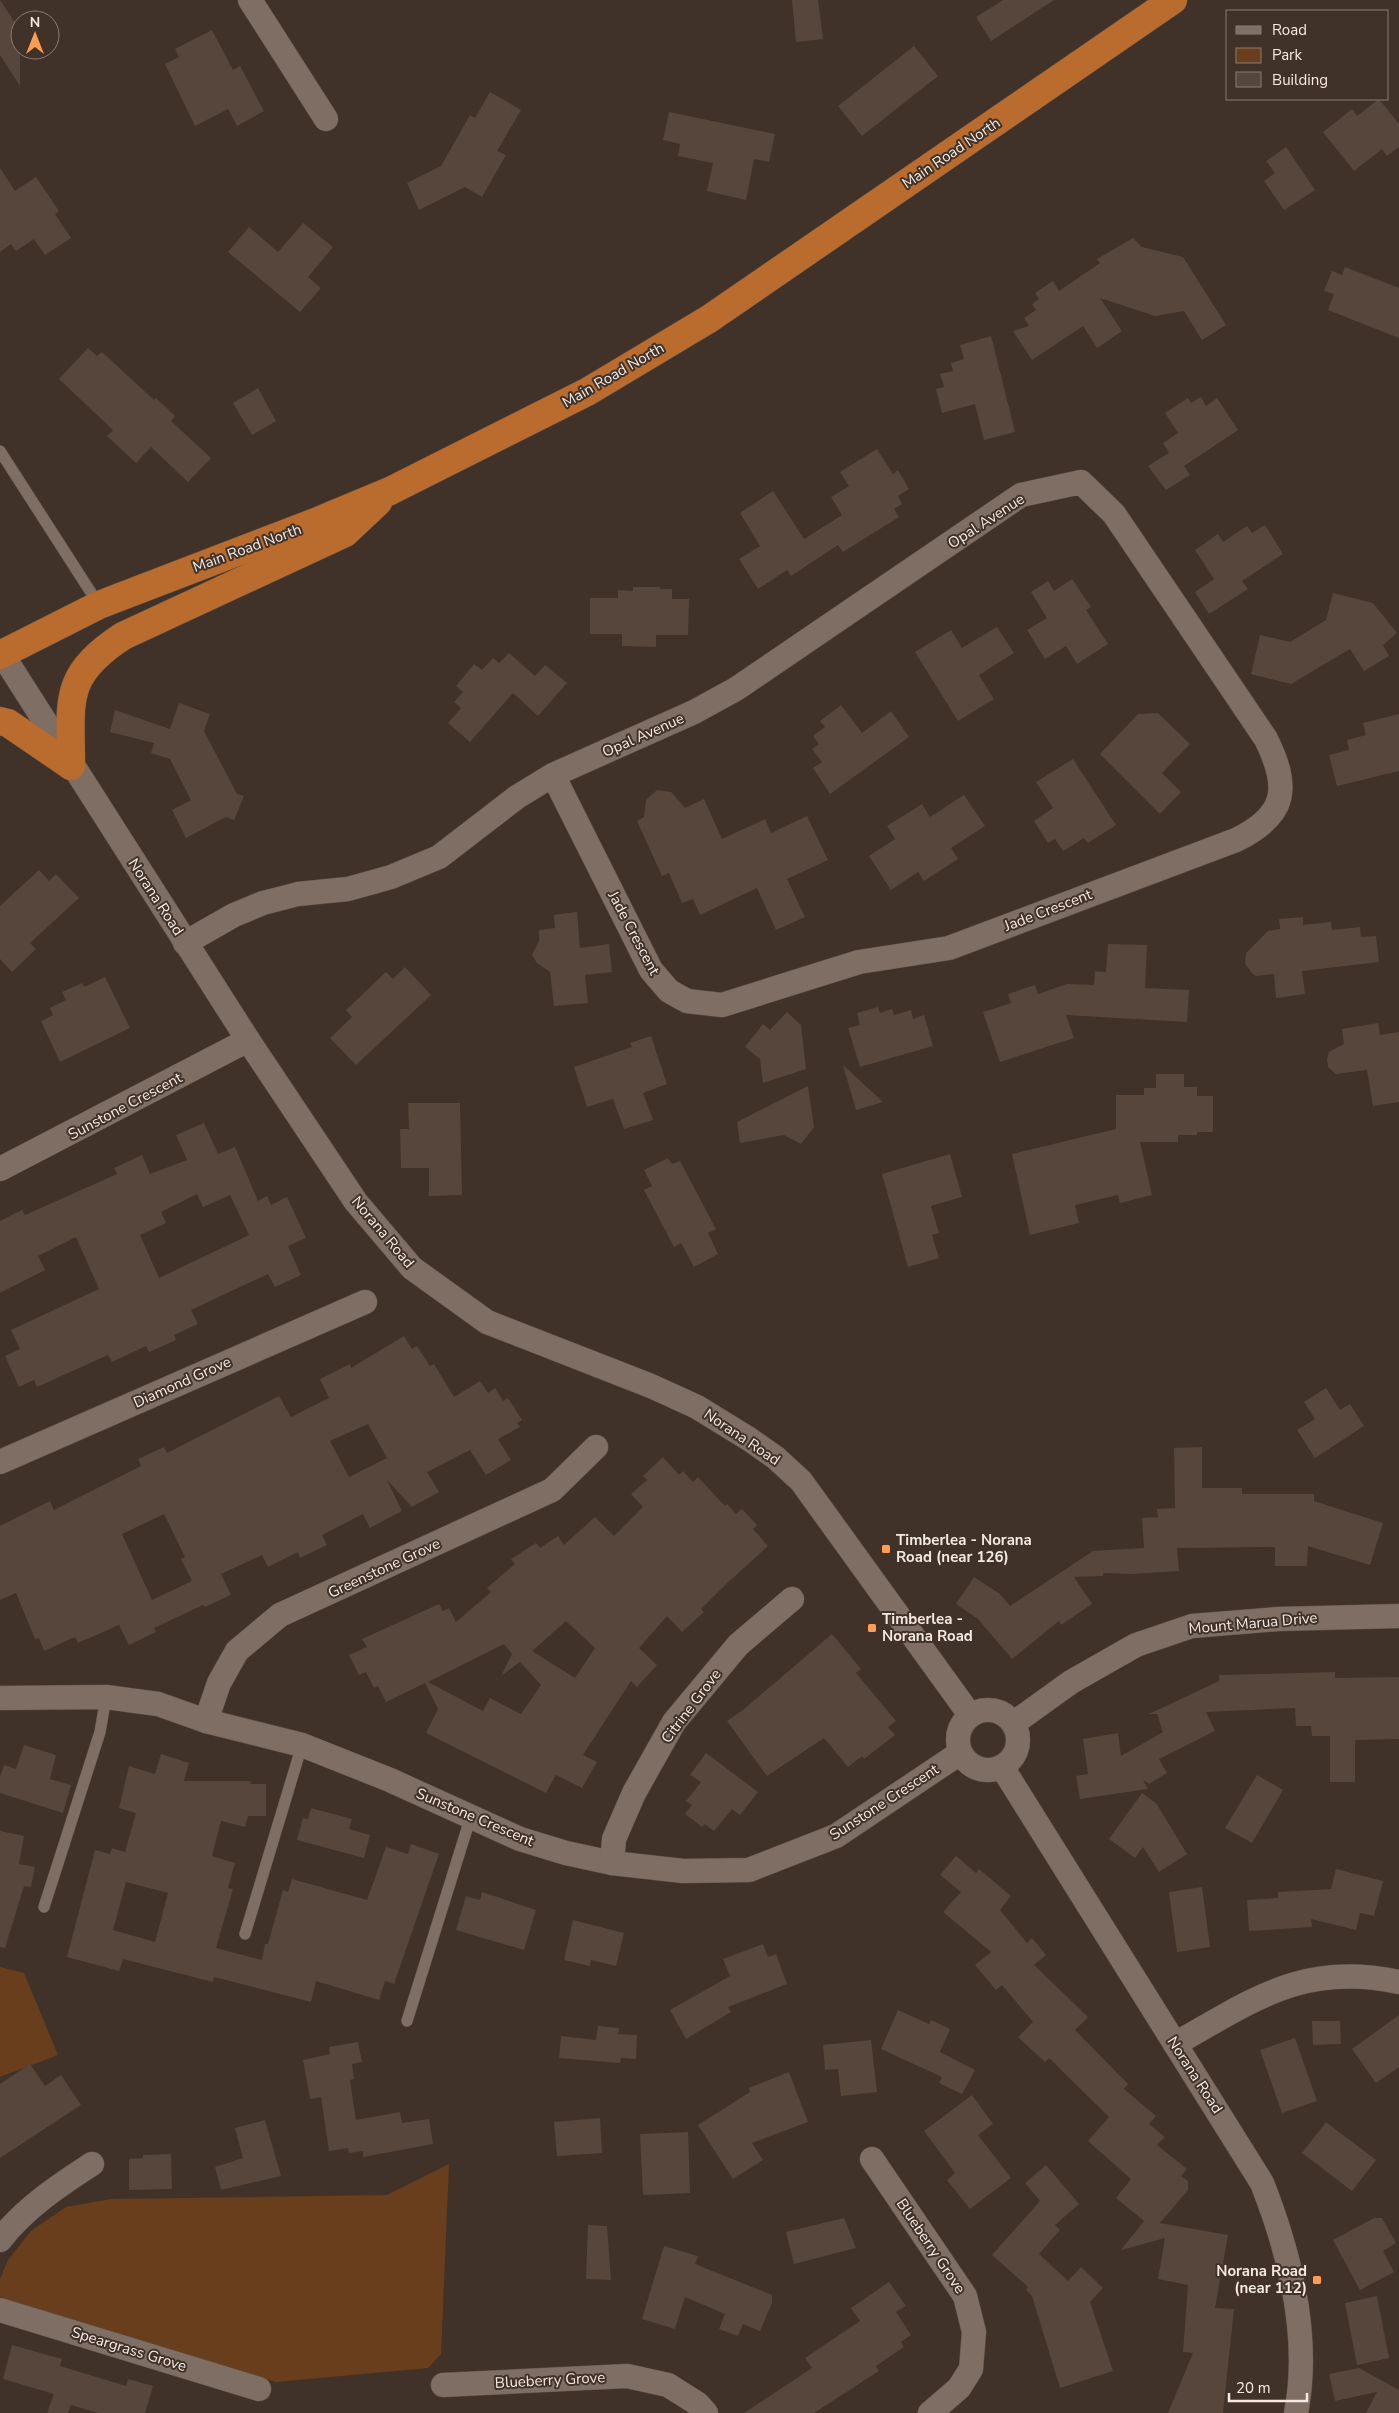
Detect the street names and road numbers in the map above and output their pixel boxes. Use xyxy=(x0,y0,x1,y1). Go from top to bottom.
street label: Main Road North xyxy=(898,113,1004,193)
street label: Main Road North xyxy=(558,338,668,412)
street label: Opal Avenue xyxy=(944,489,1028,553)
street label: Main Road North xyxy=(190,519,304,577)
street label: Opal Avenue xyxy=(599,708,687,762)
street label: Norana Road xyxy=(124,855,188,939)
street label: Jade Crescent xyxy=(1000,884,1095,936)
street label: Jade Crescent xyxy=(603,887,665,979)
street label: Sunstone Crescent xyxy=(65,1067,186,1144)
street label: Norana Road xyxy=(347,1192,419,1272)
street label: Diamond Grove xyxy=(130,1352,234,1412)
street label: Norana Road xyxy=(700,1404,784,1470)
street label: Greenstone Grove xyxy=(325,1533,443,1603)
street label: Mount Marua Drive xyxy=(1188,1607,1318,1639)
street label: Citrine Grove xyxy=(657,1665,725,1747)
street label: Sunstone Crescent xyxy=(826,1759,943,1845)
street label: Sunstone Crescent xyxy=(413,1783,538,1851)
street label: Norana Road xyxy=(1163,2033,1227,2117)
street label: Blueberry Grove xyxy=(892,2195,970,2297)
street label: Speargrass Grove xyxy=(69,2322,189,2376)
street label: Blueberry Grove xyxy=(494,2367,606,2393)

